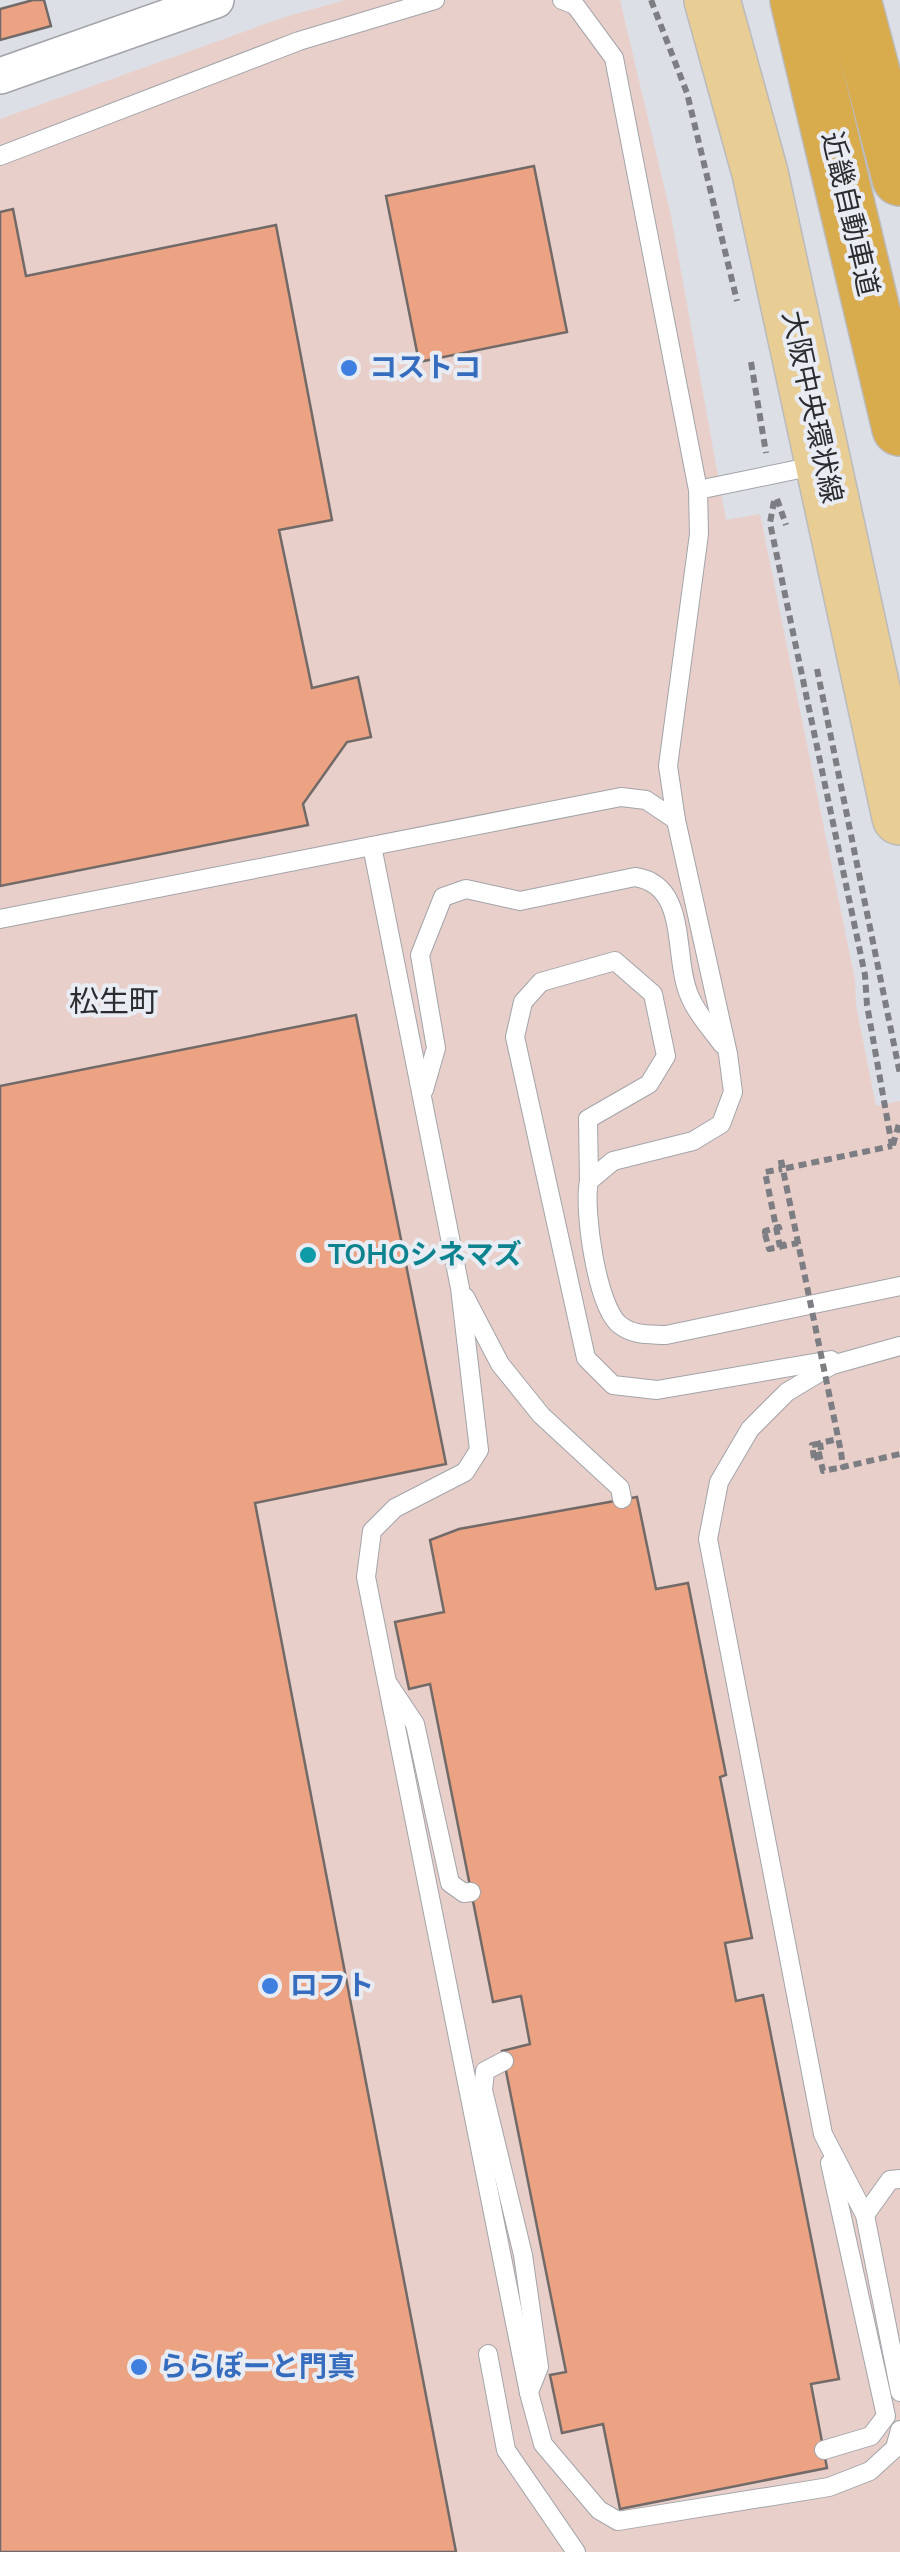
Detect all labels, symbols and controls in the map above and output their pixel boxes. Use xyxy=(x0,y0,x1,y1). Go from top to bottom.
street label: 近畿自動車道 xyxy=(813,128,887,300)
street label: 大阪中央環状線 xyxy=(773,307,851,507)
place label: コストコ xyxy=(369,349,481,387)
marker: コストコ xyxy=(338,357,360,379)
district label: 松生町 xyxy=(69,982,159,1023)
place label: TOHOシネマズ xyxy=(328,1236,522,1274)
marker: TOHOシネマズ xyxy=(297,1244,319,1266)
place label: ロフト xyxy=(290,1967,374,2005)
marker: ロフト xyxy=(259,1975,281,1997)
place label: ららぽーと門真 xyxy=(159,2348,355,2386)
marker: ららぽーと門真 xyxy=(128,2356,150,2378)

